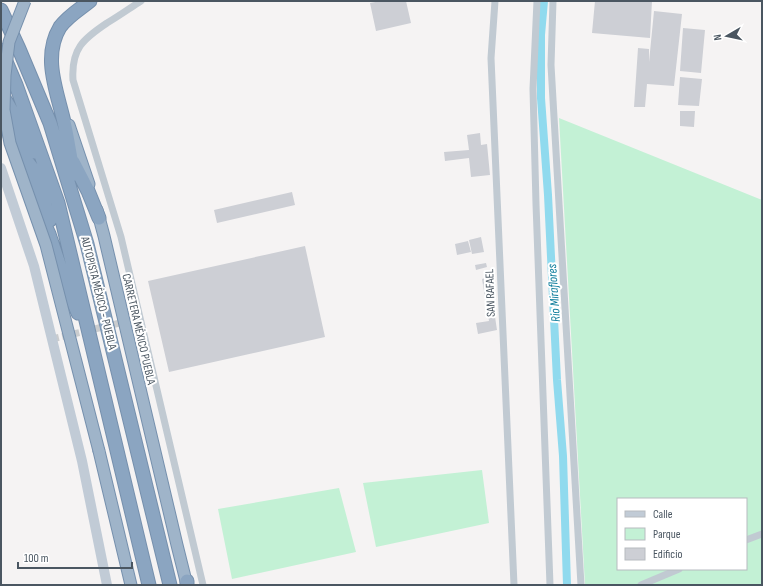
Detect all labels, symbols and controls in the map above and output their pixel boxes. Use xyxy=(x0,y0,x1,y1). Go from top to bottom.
north arrow xyxy=(707,16,747,56)
text: N xyxy=(711,33,724,41)
street label: AUTOPISTA MÉXICO - PUEBLA xyxy=(77,234,120,352)
water label: Rio Miraflores xyxy=(544,263,564,323)
street label: SAN RAFAEL xyxy=(482,268,499,317)
street label: CARRETERA MÉXICO PUEBLA xyxy=(118,272,159,387)
legend xyxy=(617,498,747,570)
text: Calle xyxy=(653,507,673,522)
text: Parque xyxy=(653,527,681,542)
scale bar xyxy=(18,544,132,570)
text: Edificio xyxy=(653,547,682,562)
text: 100 m xyxy=(24,551,49,566)

